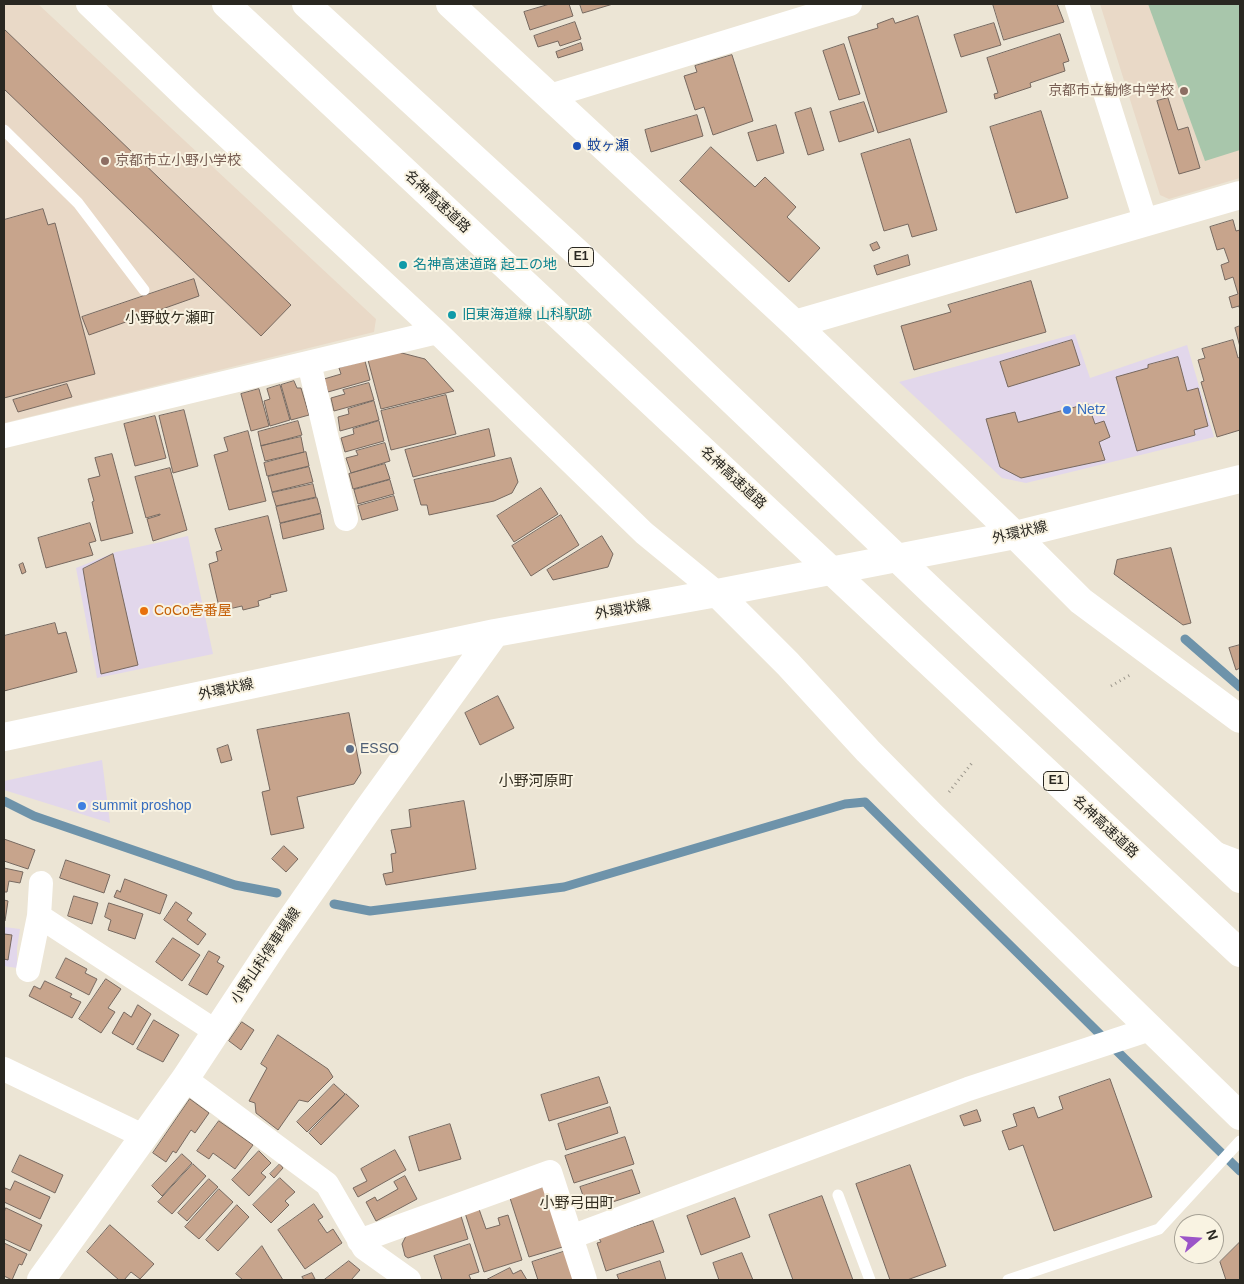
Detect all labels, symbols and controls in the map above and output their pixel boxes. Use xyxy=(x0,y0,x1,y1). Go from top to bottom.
place label: 京都市立勧修中学校 xyxy=(1048,83,1174,99)
marker: 京都市立勧修中学校 xyxy=(1178,85,1190,97)
place label: 蚊ヶ瀬 xyxy=(587,138,629,154)
marker: 蚊ヶ瀬 xyxy=(571,140,583,152)
place label: 京都市立小野小学校 xyxy=(115,153,241,169)
marker: 京都市立小野小学校 xyxy=(99,155,111,167)
street label: 名神高速道路 xyxy=(401,167,473,237)
road number: E1 xyxy=(568,248,594,266)
place label: 名神高速道路 起工の地 xyxy=(413,257,557,273)
marker: 名神高速道路 起工の地 xyxy=(397,259,409,271)
place label: 旧東海道線 山科駅跡 xyxy=(462,307,592,323)
marker: 旧東海道線 山科駅跡 xyxy=(446,309,458,321)
district label: 小野蚊ケ瀬町 xyxy=(125,310,215,328)
place label: Netz xyxy=(1077,402,1106,418)
marker: Netz xyxy=(1061,404,1073,416)
street label: 名神高速道路 xyxy=(697,443,769,513)
street label: 外環状線 xyxy=(991,519,1049,547)
street label: 外環状線 xyxy=(594,597,652,623)
place label: CoCo壱番屋 xyxy=(154,603,232,619)
marker: CoCo壱番屋 xyxy=(138,605,150,617)
street label: 外環状線 xyxy=(197,676,255,704)
place label: ESSO xyxy=(360,741,399,757)
marker: ESSO xyxy=(344,743,356,755)
road number: E1 xyxy=(1044,771,1068,790)
district label: 小野河原町 xyxy=(499,773,573,791)
street label: 名神高速道路 xyxy=(1069,792,1141,862)
place label: summit proshop xyxy=(92,798,192,814)
marker: summit proshop xyxy=(76,800,88,812)
street label: 小野山科停車場線 xyxy=(228,905,304,1007)
district label: 小野弓田町 xyxy=(540,1195,614,1213)
north arrow xyxy=(1174,1214,1224,1264)
text: N xyxy=(1203,1227,1221,1242)

